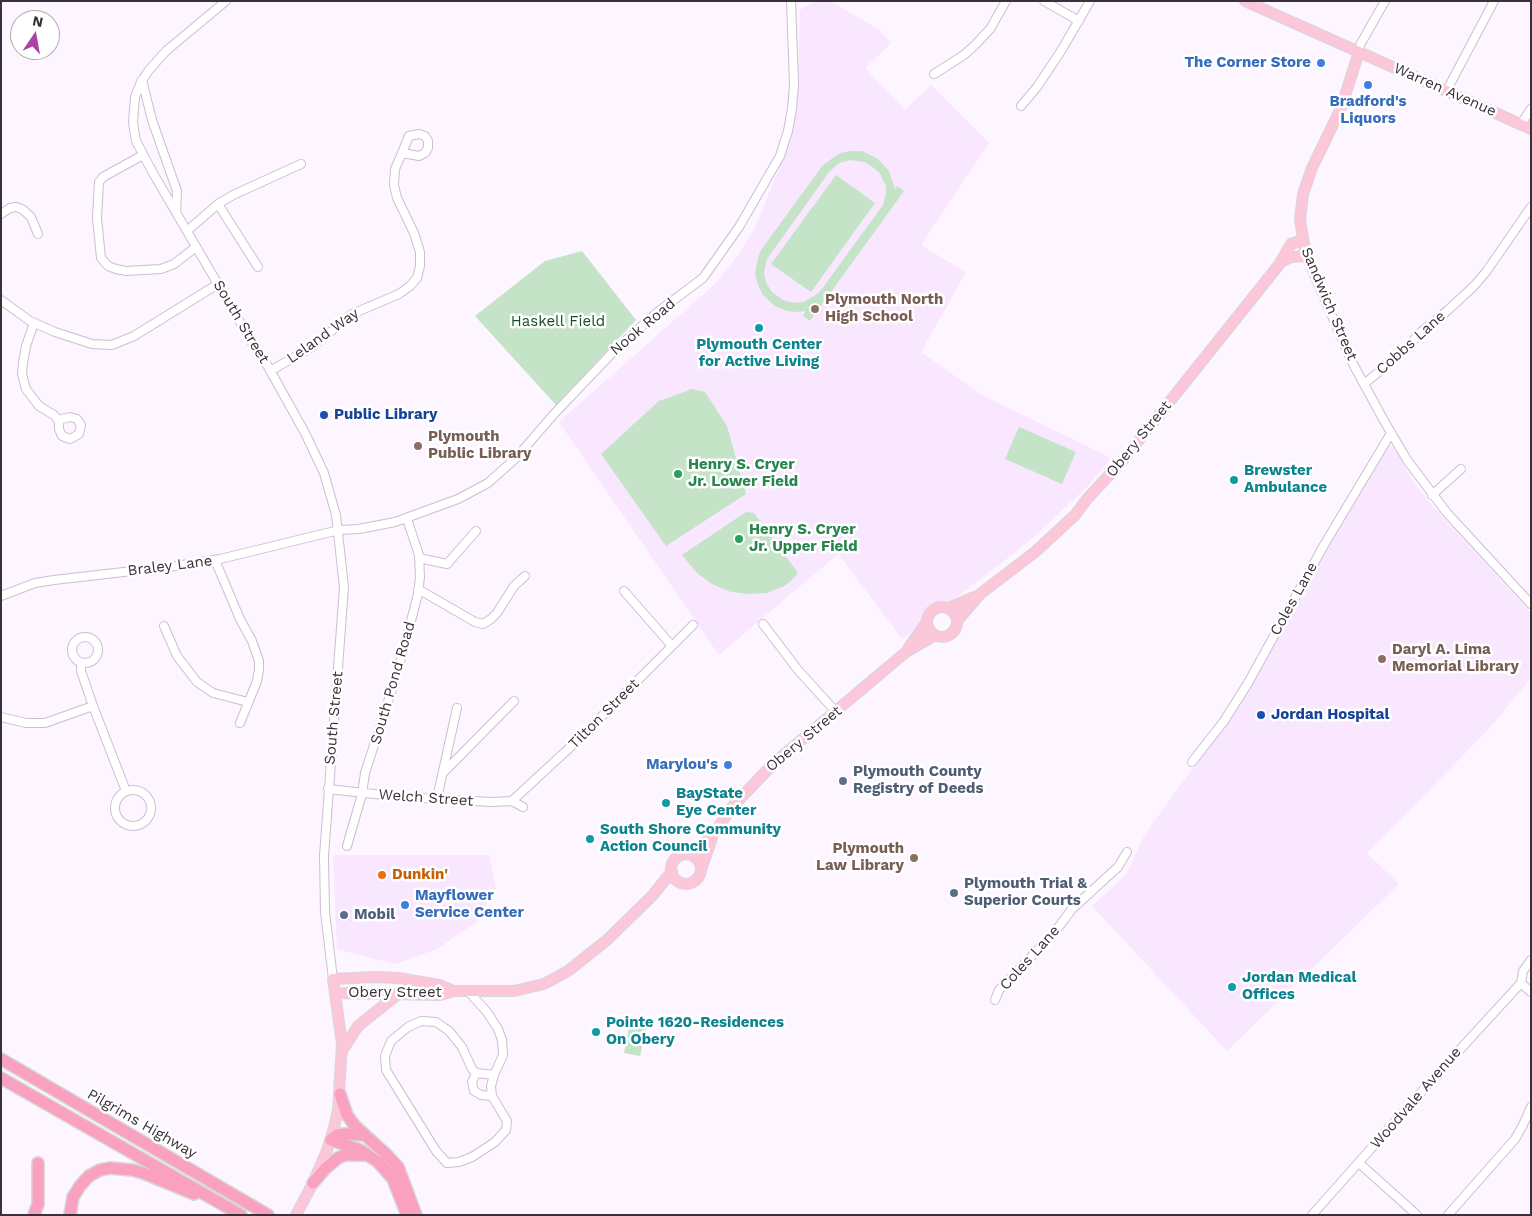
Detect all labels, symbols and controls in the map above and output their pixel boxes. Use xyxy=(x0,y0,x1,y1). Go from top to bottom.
north arrow xyxy=(10,10,60,60)
text: N xyxy=(31,12,45,30)
place label: The Corner Store xyxy=(1184,54,1311,72)
marker: The Corner Store xyxy=(1315,57,1327,69)
street label: Warren Avenue xyxy=(1391,59,1499,121)
marker: Bradford's Liquors xyxy=(1362,79,1374,91)
place label: Bradford's Liquors xyxy=(1329,93,1407,128)
street label: Sandwich Street xyxy=(1297,245,1361,363)
street label: South Street xyxy=(209,277,273,367)
place label: Plymouth North High School xyxy=(825,291,943,326)
street label: Nook Road xyxy=(607,295,679,359)
marker: Plymouth North High School xyxy=(809,303,821,315)
street label: Leland Way xyxy=(283,305,363,367)
street label: Cobbs Lane xyxy=(1373,307,1449,379)
park label: Haskell Field xyxy=(511,313,605,331)
marker: Plymouth Center for Active Living xyxy=(753,322,765,334)
place label: Plymouth Center for Active Living xyxy=(696,336,822,371)
street label: Obery Street xyxy=(1103,397,1175,481)
place label: Public Library xyxy=(334,406,438,424)
marker: Public Library xyxy=(318,409,330,421)
place label: Plymouth Public Library xyxy=(428,428,532,463)
marker: Plymouth Public Library xyxy=(412,440,424,452)
place label: Henry S. Cryer Jr. Lower Field xyxy=(688,456,798,491)
place label: Brewster Ambulance xyxy=(1244,462,1327,497)
marker: Henry S. Cryer Jr. Lower Field xyxy=(672,468,684,480)
marker: Brewster Ambulance xyxy=(1228,474,1240,486)
place label: Henry S. Cryer Jr. Upper Field xyxy=(749,521,858,556)
marker: Henry S. Cryer Jr. Upper Field xyxy=(733,533,745,545)
street label: Braley Lane xyxy=(127,552,213,580)
street label: Coles Lane xyxy=(1267,559,1321,639)
street label: South Pond Road xyxy=(367,619,419,747)
place label: Daryl A. Lima Memorial Library xyxy=(1392,641,1519,676)
marker: Daryl A. Lima Memorial Library xyxy=(1376,653,1388,665)
street label: South Street xyxy=(321,671,347,765)
street label: Tilton Street xyxy=(565,675,643,753)
street label: Obery Street xyxy=(762,702,846,776)
place label: Jordan Hospital xyxy=(1271,706,1389,724)
marker: Jordan Hospital xyxy=(1255,709,1267,721)
place label: Marylou's xyxy=(646,756,718,774)
marker: Marylou's xyxy=(722,759,734,771)
place label: Plymouth County Registry of Deeds xyxy=(853,763,983,798)
marker: Plymouth County Registry of Deeds xyxy=(837,775,849,787)
place label: BayState Eye Center xyxy=(676,785,756,820)
street label: Welch Street xyxy=(378,786,474,810)
marker: BayState Eye Center xyxy=(660,797,672,809)
place label: South Shore Community Action Council xyxy=(600,821,781,856)
marker: South Shore Community Action Council xyxy=(584,833,596,845)
place label: Plymouth Law Library xyxy=(816,840,904,875)
marker: Plymouth Law Library xyxy=(908,852,920,864)
place label: Dunkin' xyxy=(392,866,448,884)
marker: Dunkin' xyxy=(376,869,388,881)
place label: Plymouth Trial & Superior Courts xyxy=(964,875,1087,910)
place label: Mayflower Service Center xyxy=(415,887,524,922)
marker: Plymouth Trial & Superior Courts xyxy=(948,887,960,899)
marker: Mayflower Service Center xyxy=(399,899,411,911)
place label: Mobil xyxy=(354,906,395,924)
marker: Mobil xyxy=(338,909,350,921)
street label: Coles Lane xyxy=(996,922,1064,994)
place label: Jordan Medical Offices xyxy=(1242,969,1356,1004)
marker: Jordan Medical Offices xyxy=(1226,981,1238,993)
street label: Obery Street xyxy=(348,984,442,1002)
place label: Pointe 1620-Residences On Obery xyxy=(606,1014,784,1049)
marker: Pointe 1620-Residences On Obery xyxy=(590,1026,602,1038)
street label: Woodvale Avenue xyxy=(1367,1043,1465,1153)
street label: Pilgrims Highway xyxy=(84,1085,200,1163)

